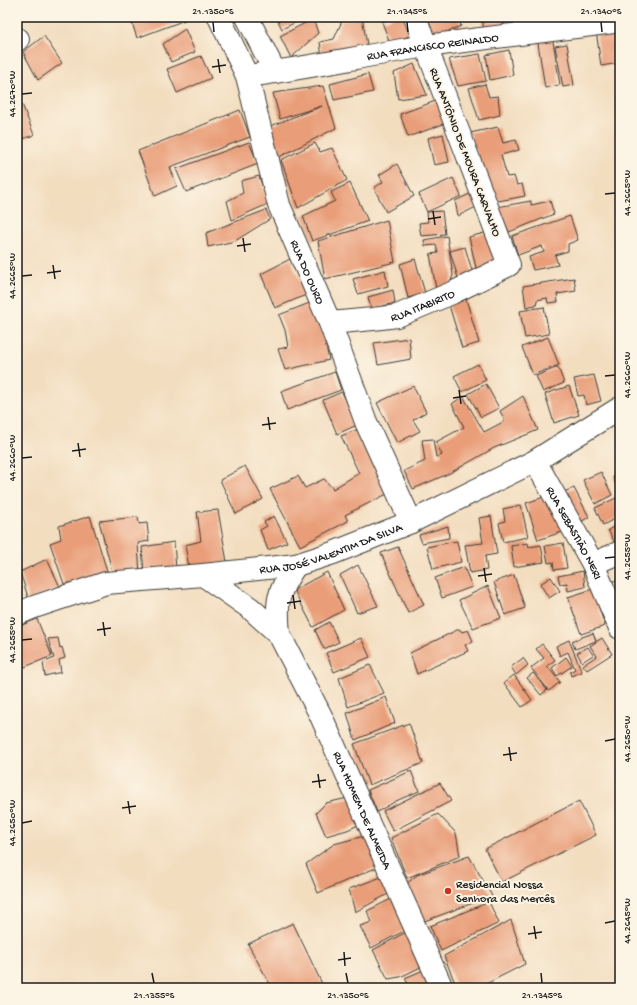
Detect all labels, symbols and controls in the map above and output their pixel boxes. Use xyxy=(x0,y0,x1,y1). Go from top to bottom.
text: 21.1350°S xyxy=(192,6,234,18)
text: 21.1345°S xyxy=(387,6,428,18)
text: 21.1340°S xyxy=(581,6,622,18)
street label: RUA FRANCISCO REINALDO xyxy=(366,32,500,65)
street label: RUA ANTÔNIO DE MOURA CARVALHO xyxy=(425,66,503,239)
text: 44.2670°W xyxy=(7,70,19,117)
text: 44.2665°W xyxy=(622,170,634,216)
street label: RUA DO OURO xyxy=(286,238,326,307)
text: 44.2665°W xyxy=(7,253,19,299)
street label: RUA ITABIRITO xyxy=(390,288,457,326)
text: 44.2660°W xyxy=(622,351,634,398)
text: 44.2660°W xyxy=(7,434,19,481)
street label: RUA SEBASTIÃO NERI xyxy=(542,485,604,582)
street label: RUA JOSÉ VALENTIM DA SILVA xyxy=(259,521,406,578)
text: 44.2655°W xyxy=(622,533,634,580)
text: 44.2655°W xyxy=(7,616,19,663)
text: 44.2650°W xyxy=(622,715,634,762)
street label: RUA HOMEM DE ALMEIDA xyxy=(329,750,394,873)
text: 44.2650°W xyxy=(7,799,19,846)
place label: Residencial Nossa Senhora das Mercês xyxy=(456,879,555,907)
marker: Residencial Nossa Senhora das Mercês xyxy=(443,886,453,896)
text: 44.2645°W xyxy=(622,898,634,944)
text: 21.1355°S xyxy=(134,990,175,1002)
text: 21.1350°S xyxy=(327,990,369,1002)
text: 21.1345°S xyxy=(522,990,563,1002)

